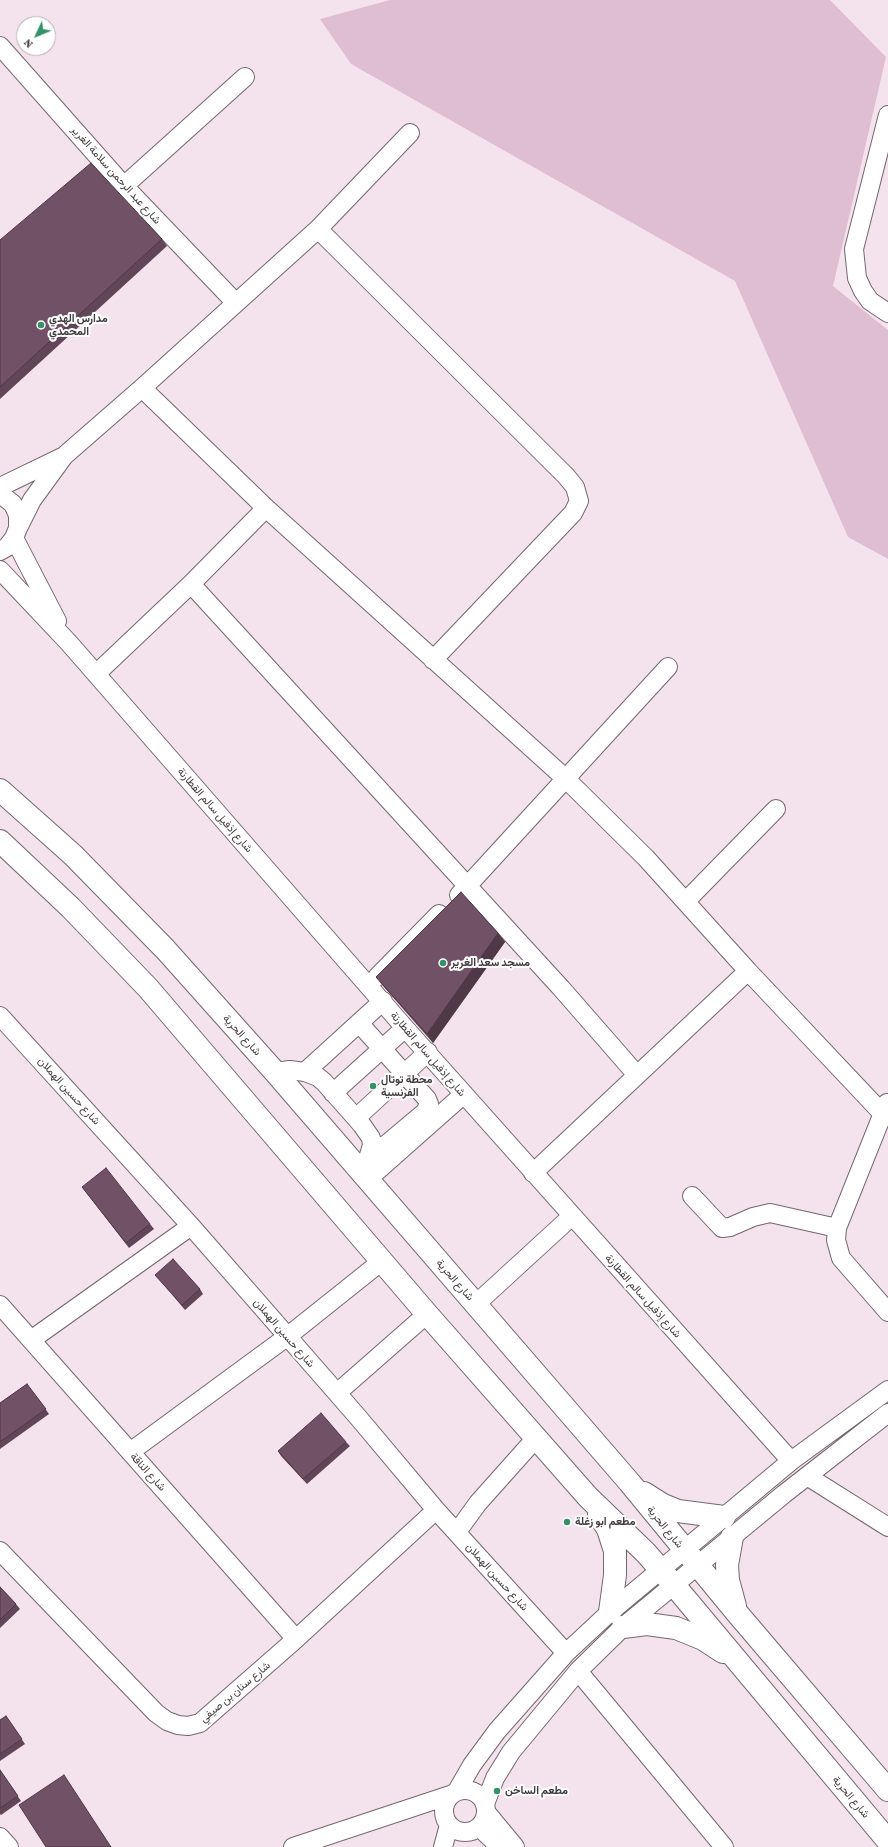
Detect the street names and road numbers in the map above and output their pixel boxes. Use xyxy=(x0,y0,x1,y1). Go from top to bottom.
street label: شارع عبد الرحمن سلامة الغرير xyxy=(68,123,164,227)
street label: شارع إذفيل سالم القطارنة xyxy=(175,765,255,855)
street label: شارع إذفيل سالم القطارنة xyxy=(388,1009,468,1099)
street label: شارع الحرية xyxy=(220,1012,264,1058)
street label: شارع حسين الهملان xyxy=(35,1054,103,1128)
street label: شارع إذفيل سالم القطارنة xyxy=(602,1251,684,1341)
street label: شارع الحرية xyxy=(433,1257,477,1303)
street label: شارع حسين الهملان xyxy=(251,1296,317,1370)
street label: شارع الناقة xyxy=(127,1450,169,1494)
street label: شارع الحرية xyxy=(644,1503,686,1551)
street label: شارع حسين الهملان xyxy=(463,1540,531,1614)
street label: شارع سنان بن صيفي xyxy=(197,1659,273,1725)
street label: شارع الحرية xyxy=(830,1773,872,1821)

